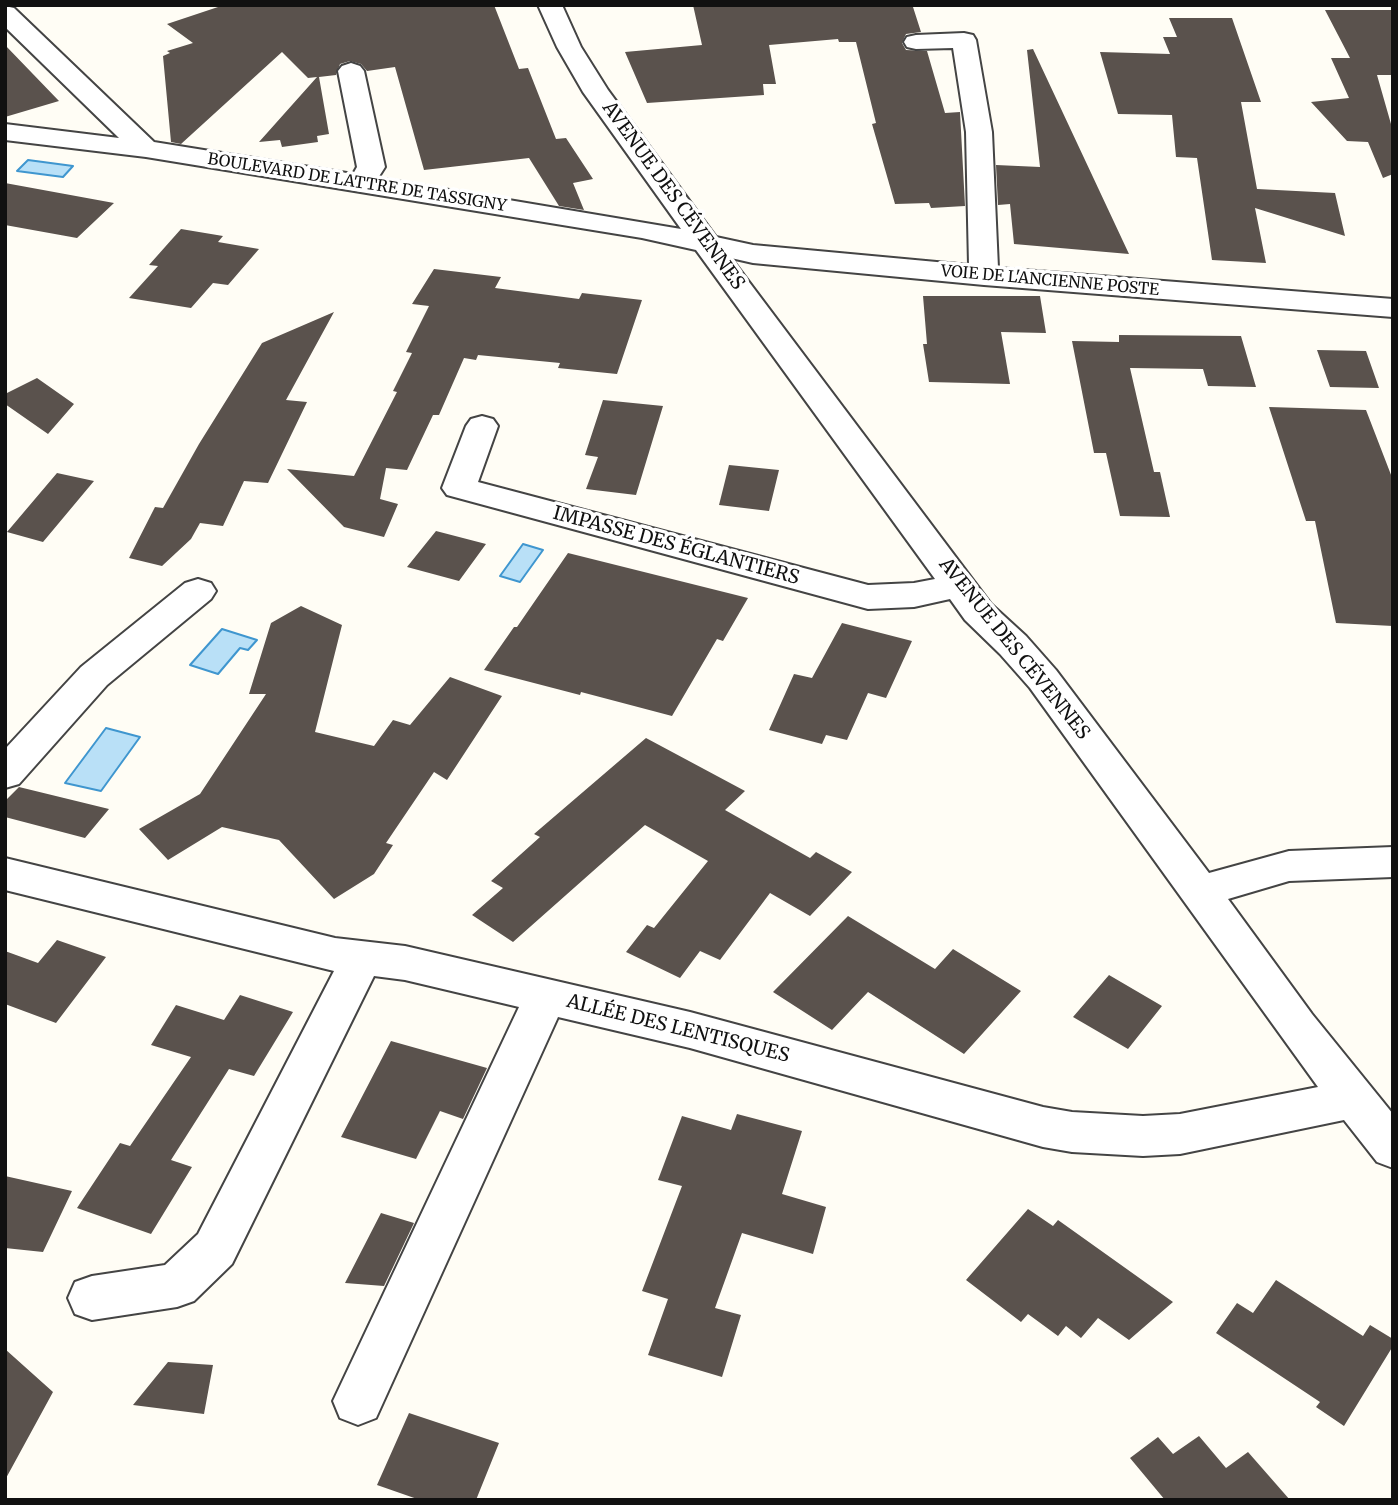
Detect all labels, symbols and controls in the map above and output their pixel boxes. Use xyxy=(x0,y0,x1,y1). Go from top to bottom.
street label: AVENUE DES CÉVENNES xyxy=(597,98,749,294)
street label: BOULEVARD DE LATTRE DE TASSIGNY xyxy=(206,150,508,216)
street label: VOIE DE L'ANCIENNE POSTE xyxy=(940,262,1160,300)
street label: IMPASSE DES ÉGLANTIERS xyxy=(550,502,802,590)
street label: AVENUE DES CÉVENNES xyxy=(934,554,1094,744)
street label: ALLÉE DES LENTISQUES xyxy=(564,990,792,1068)

